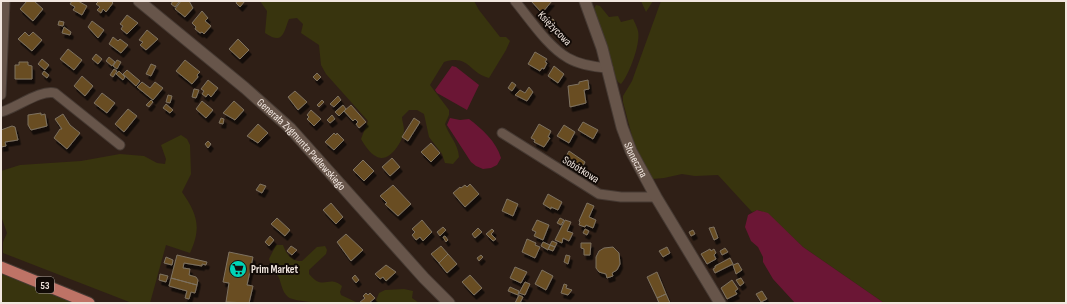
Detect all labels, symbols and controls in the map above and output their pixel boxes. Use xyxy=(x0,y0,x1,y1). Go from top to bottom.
street label: Księżycowa xyxy=(535,9,574,48)
street label: Generała Zygmunta Padlewskiego xyxy=(254,96,349,193)
street label: Słoneczna xyxy=(621,140,650,180)
street label: Sobótkowa xyxy=(560,153,601,186)
supermarket icon: Prim Market xyxy=(228,259,248,279)
place label: Prim Market xyxy=(251,263,299,276)
road number: 53 xyxy=(36,277,54,293)

